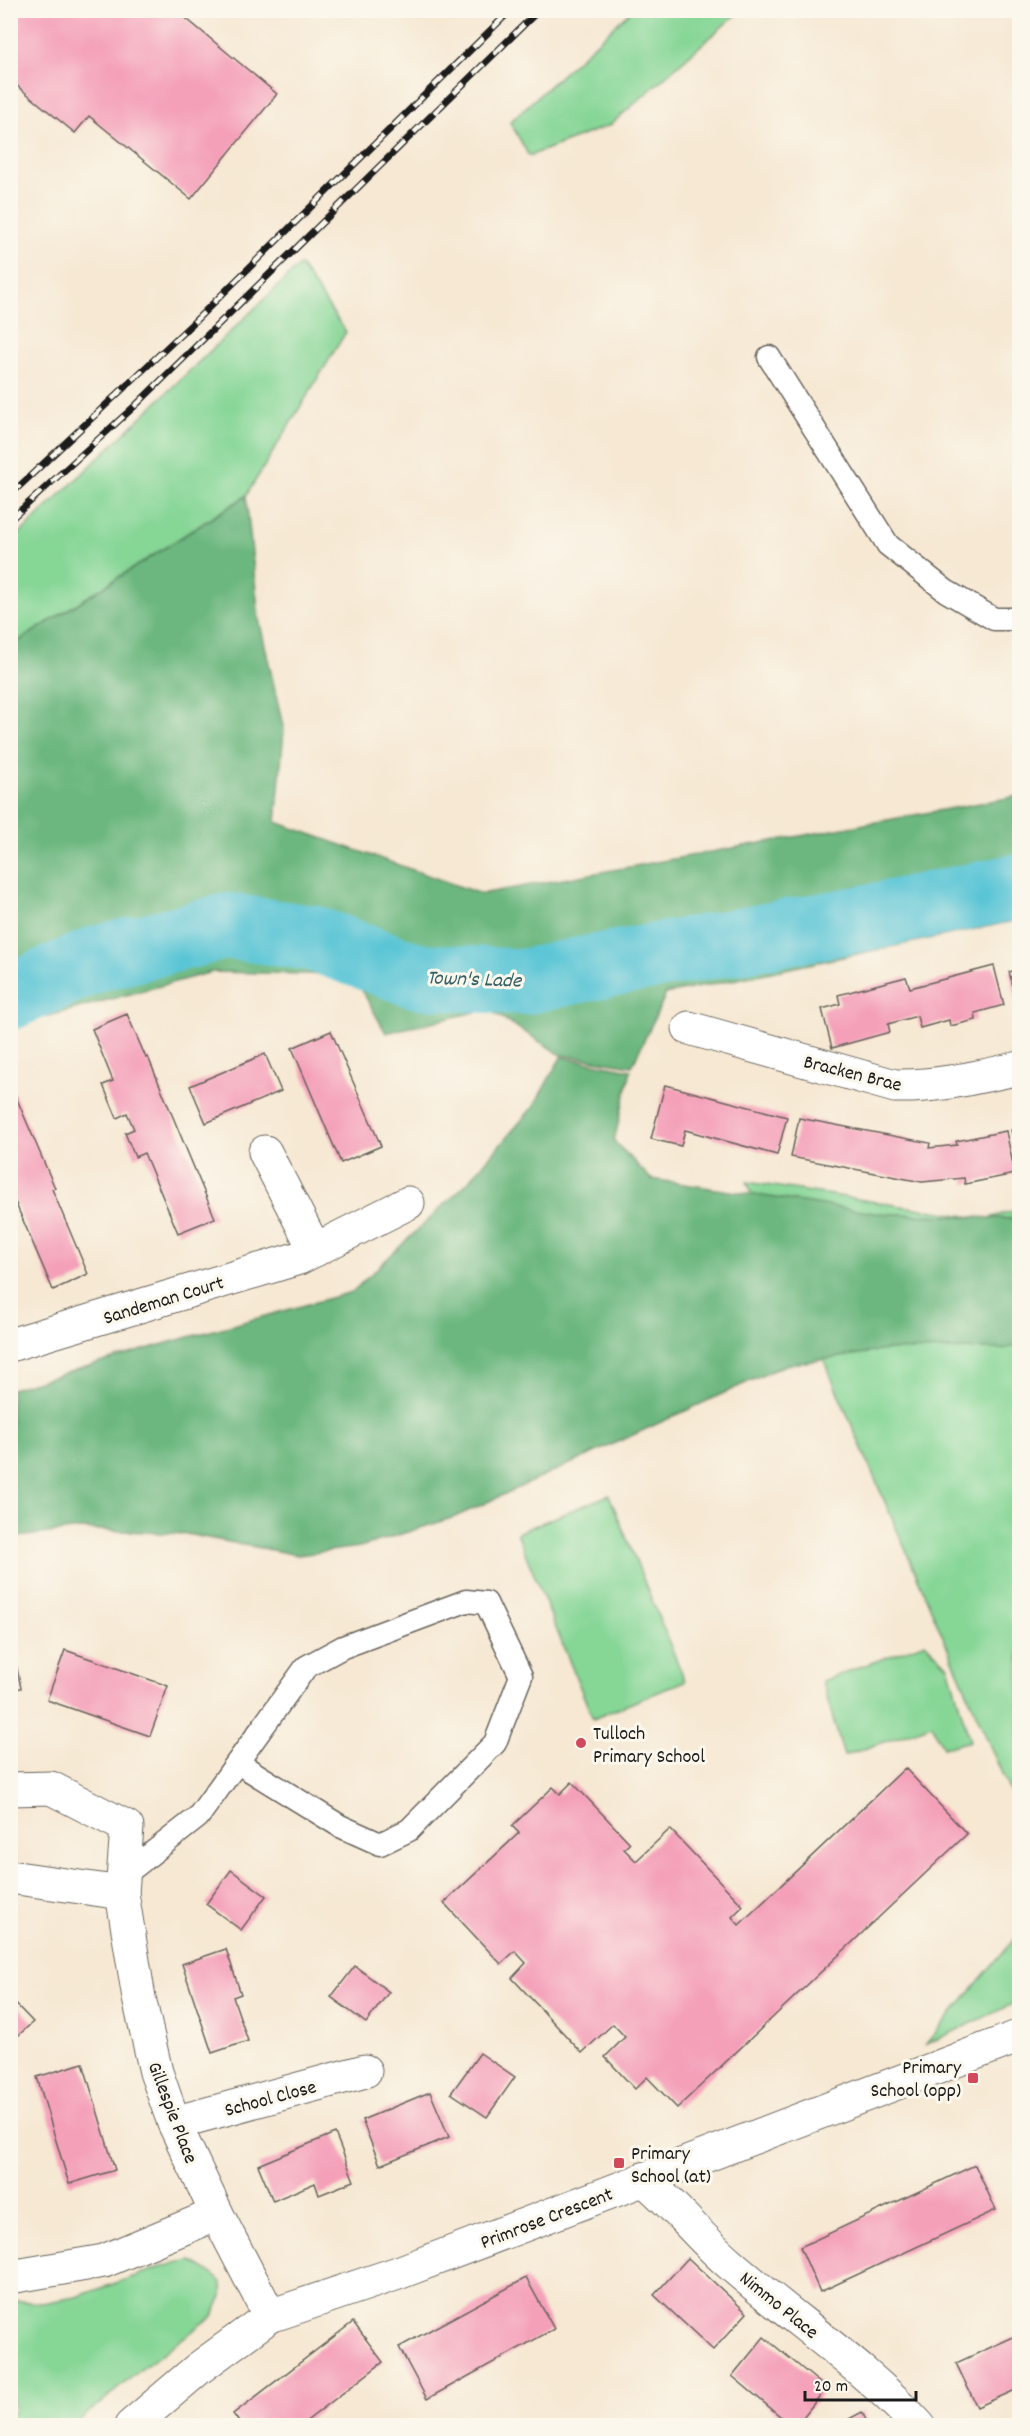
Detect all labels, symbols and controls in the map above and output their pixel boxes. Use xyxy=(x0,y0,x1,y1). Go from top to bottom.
water label: Town's Lade xyxy=(426,964,523,998)
street label: Bracken Brae xyxy=(800,1049,904,1101)
street label: Sandeman Court xyxy=(100,1270,228,1333)
place label: Tulloch Primary School xyxy=(593,1721,705,1772)
marker: Tulloch Primary School xyxy=(574,1736,588,1750)
place label: Primary School (opp) xyxy=(871,2055,962,2106)
street label: Gillespie Place xyxy=(139,2058,203,2168)
marker: Primary School (opp) xyxy=(966,2071,980,2085)
street label: School Close xyxy=(222,2074,320,2126)
place label: Primary School (at) xyxy=(631,2141,711,2192)
marker: Primary School (at) xyxy=(612,2156,626,2170)
street label: Primrose Crescent xyxy=(477,2182,617,2258)
street label: Nimmo Place xyxy=(733,2266,824,2347)
scale bar xyxy=(805,2364,916,2402)
text: 20 m xyxy=(814,2375,848,2400)

